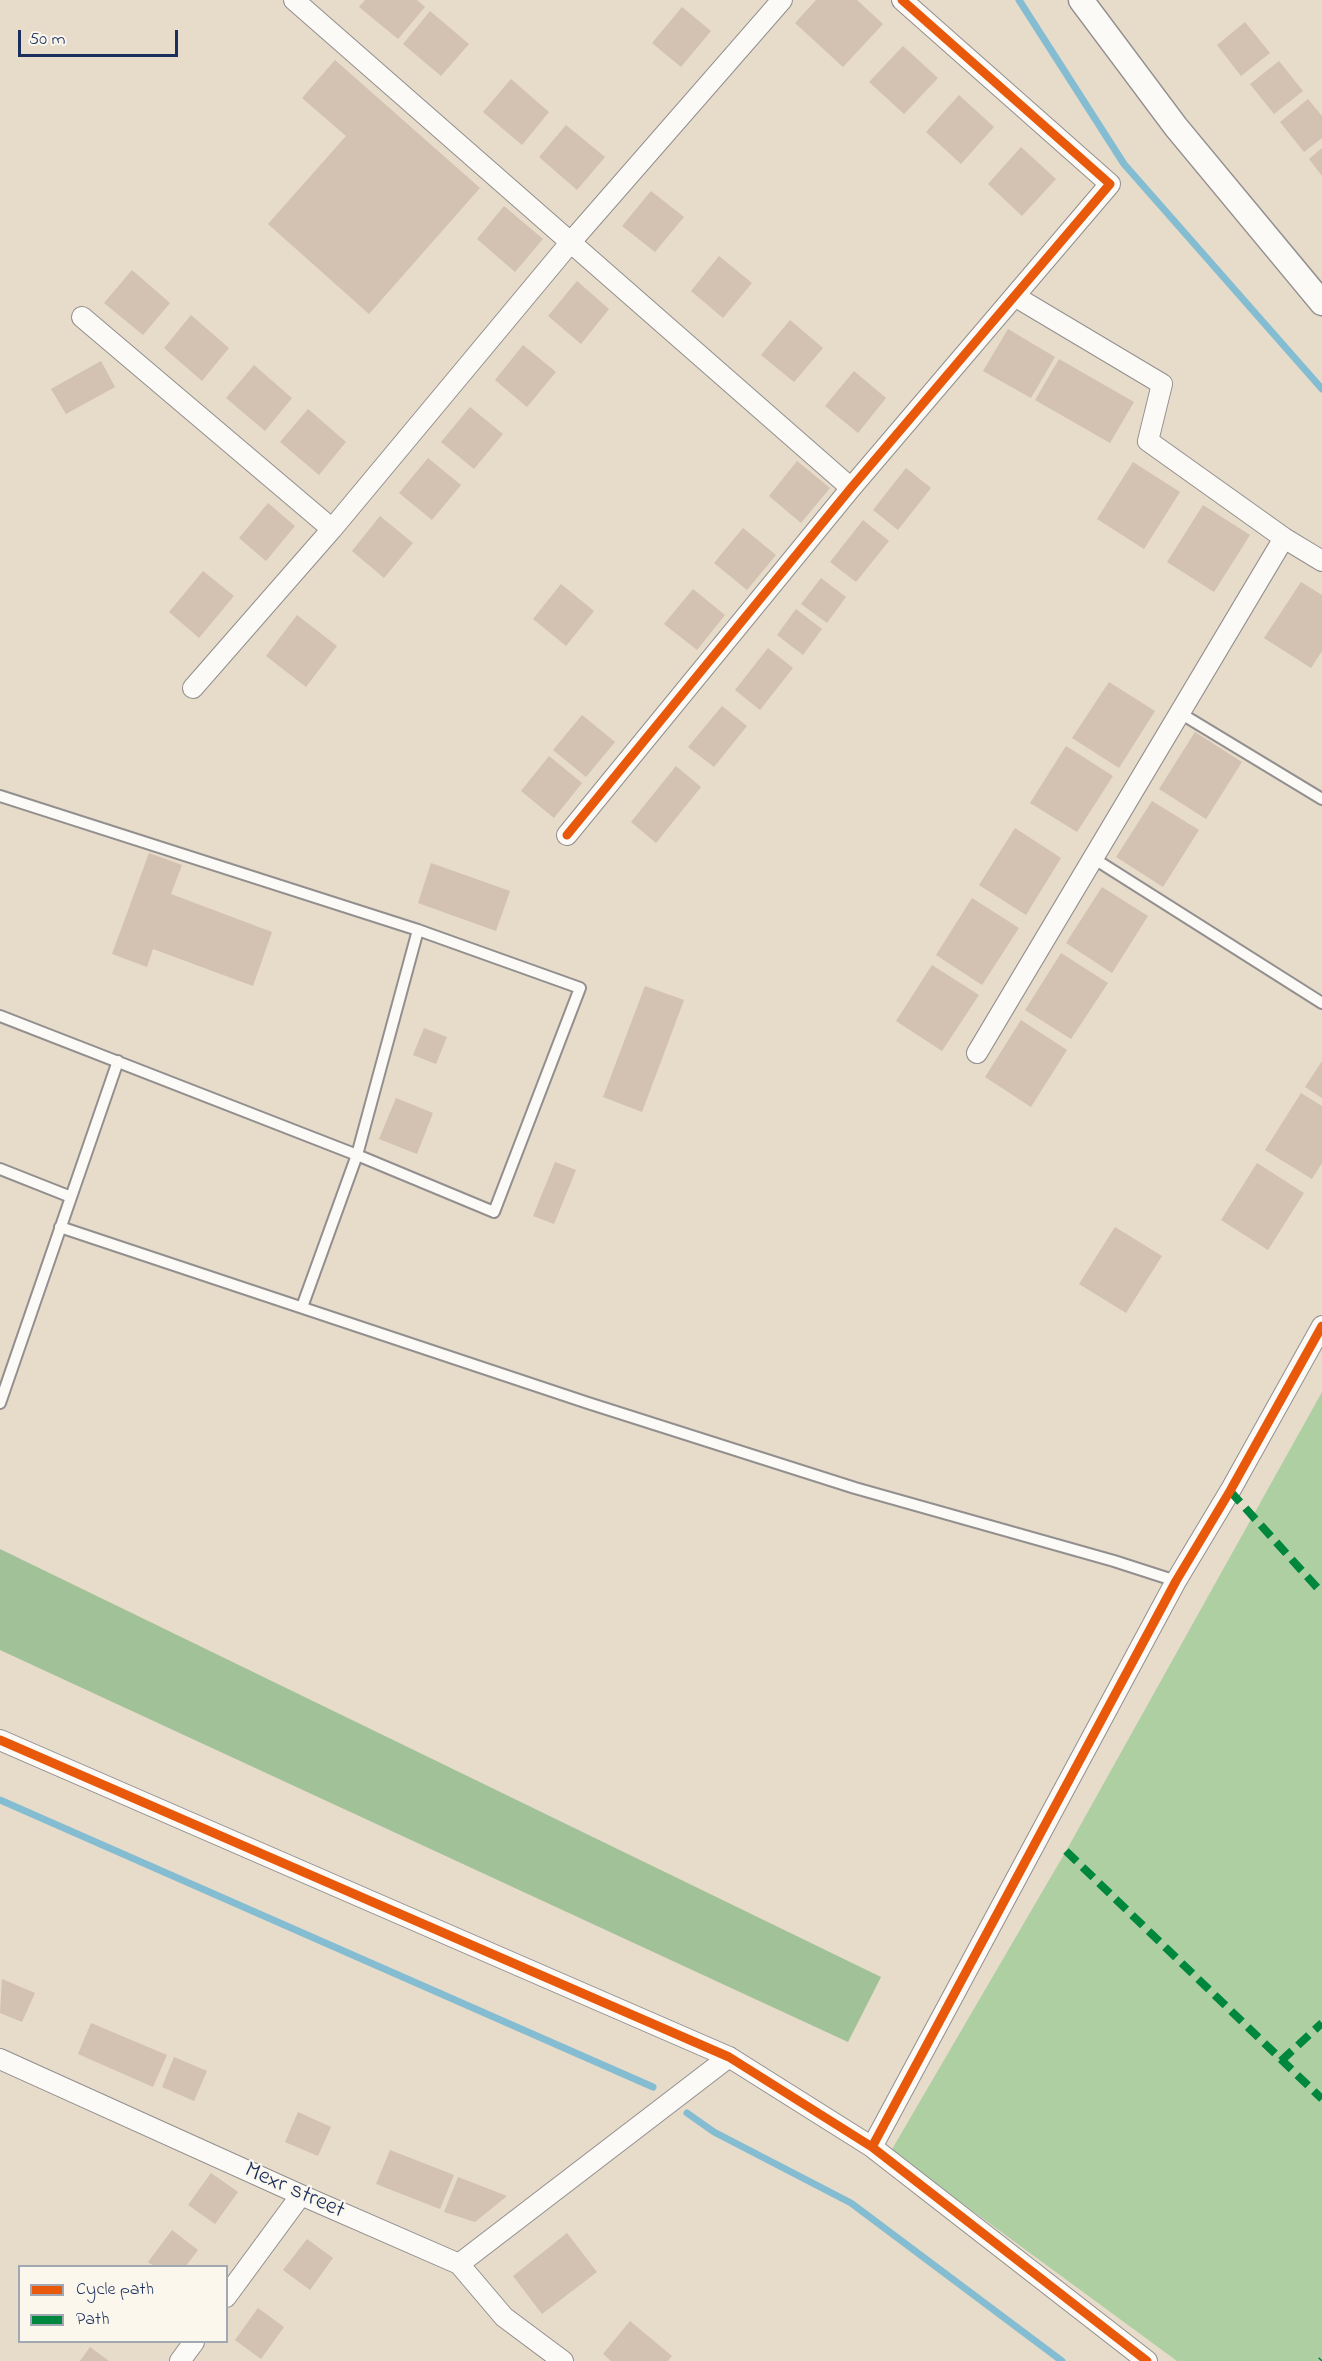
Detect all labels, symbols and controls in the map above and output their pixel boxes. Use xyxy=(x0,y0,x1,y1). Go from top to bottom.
scale bar xyxy=(21,18,182,56)
text: 50 m xyxy=(29,27,66,53)
street label: Mexr street xyxy=(239,2157,349,2227)
legend xyxy=(18,2265,228,2343)
text: Cycle path xyxy=(76,2277,154,2303)
text: Path xyxy=(76,2307,110,2333)

